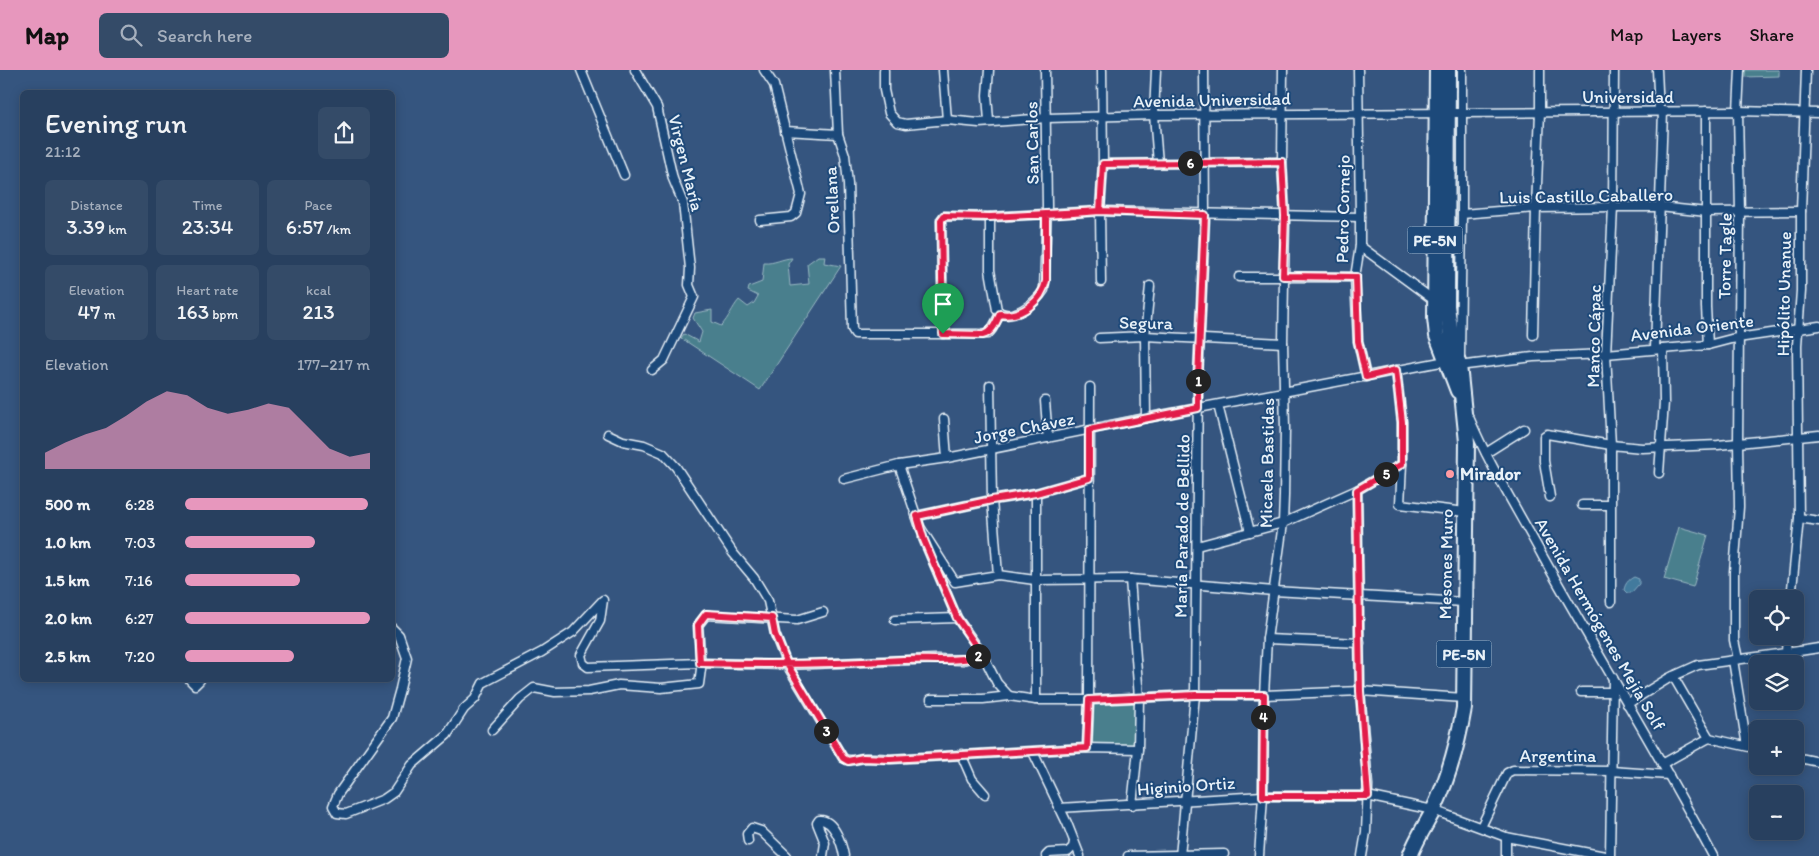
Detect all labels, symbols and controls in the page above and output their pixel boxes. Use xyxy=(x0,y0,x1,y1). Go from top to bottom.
search box xyxy=(99,13,449,58)
text: Map xyxy=(25,21,69,50)
icon: search xyxy=(117,21,145,49)
text: Search here xyxy=(157,24,252,47)
text: Map xyxy=(1610,24,1643,46)
text: Layers xyxy=(1671,24,1721,46)
text: Share xyxy=(1749,24,1794,46)
street label: Universidad xyxy=(1582,86,1674,108)
street label: Avenida Universidad xyxy=(1133,88,1291,112)
street label: San Carlos xyxy=(1020,101,1044,185)
text: Evening run xyxy=(45,106,187,140)
button: share xyxy=(318,107,370,159)
street label: Virgen María xyxy=(663,112,709,214)
text: 21:12 xyxy=(45,142,81,161)
pin: 6 xyxy=(1178,150,1202,176)
text: 6 xyxy=(1187,155,1194,172)
street label: Pedro Cornejo xyxy=(1331,155,1355,263)
street label: Orellana xyxy=(819,165,845,234)
street label: Luis Castillo Caballero xyxy=(1499,183,1673,209)
text: Distance xyxy=(70,197,123,214)
text: Time xyxy=(193,197,222,214)
text: Pace xyxy=(304,197,333,214)
street label: Torre Tagle xyxy=(1713,213,1737,299)
text: 3.39 xyxy=(66,214,105,239)
text: 23:34 xyxy=(182,214,233,239)
text: 6:57 xyxy=(286,214,324,239)
text: km xyxy=(105,221,127,238)
text: /km xyxy=(324,221,351,238)
road number: PE-5N xyxy=(1408,226,1462,254)
street label: Hipólito Unanue xyxy=(1772,231,1796,357)
text: Elevation xyxy=(69,282,124,299)
text: Heart rate xyxy=(177,282,238,299)
text: kcal xyxy=(306,282,331,299)
pin xyxy=(922,283,964,334)
street label: Manco Cápac xyxy=(1582,284,1606,388)
icon: arrive xyxy=(929,290,957,318)
text: 47 xyxy=(78,299,101,324)
text: 163 xyxy=(177,299,209,324)
text: 213 xyxy=(302,299,335,324)
text: m xyxy=(101,306,115,323)
text: bpm xyxy=(209,306,238,323)
street label: Avenida Oriente xyxy=(1629,310,1755,346)
street label: Segura xyxy=(1119,312,1174,334)
text: Elevation xyxy=(45,355,109,374)
text: 177–217 m xyxy=(297,355,370,374)
pin: 1 xyxy=(1186,368,1210,394)
text: 1 xyxy=(1195,373,1202,390)
street label: Micaela Bastidas xyxy=(1255,398,1279,528)
street label: Jorge Chávez xyxy=(972,407,1076,449)
street label: María Parado de Bellido xyxy=(1169,434,1195,618)
pin: 5 xyxy=(1374,462,1398,486)
place label: Mirador xyxy=(1460,463,1522,485)
text: 5 xyxy=(1383,466,1390,483)
marker: Mirador xyxy=(1444,468,1456,480)
text: 500 m xyxy=(45,495,90,514)
text: 6:28 xyxy=(125,495,155,514)
street label: Mesones Muro xyxy=(1434,508,1458,620)
street label: Avenida Hermógenes Mejía Solf xyxy=(1530,514,1670,734)
text: 1.0 km xyxy=(45,533,91,552)
text: 7:03 xyxy=(125,533,155,552)
text: 1.5 km xyxy=(45,571,90,590)
text: 7:16 xyxy=(125,571,153,590)
map controls xyxy=(1749,590,1804,840)
button: locate xyxy=(1749,590,1804,645)
text: 2.0 km xyxy=(45,609,92,628)
text: 6:27 xyxy=(125,609,154,628)
road number: PE-5N xyxy=(1436,640,1492,668)
pin: 2 xyxy=(966,644,990,668)
text: 2.5 km xyxy=(45,647,91,666)
text: 7:20 xyxy=(125,647,155,666)
text: 2 xyxy=(975,648,982,665)
button: layers xyxy=(1749,655,1804,710)
pin: 4 xyxy=(1250,704,1276,730)
text: 4 xyxy=(1259,709,1268,726)
pin: 3 xyxy=(814,718,838,744)
button: + xyxy=(1749,720,1804,775)
text: 3 xyxy=(823,723,830,740)
street label: Argentina xyxy=(1520,745,1597,767)
street label: Higinio Ortiz xyxy=(1136,772,1236,800)
button: − xyxy=(1749,785,1804,840)

